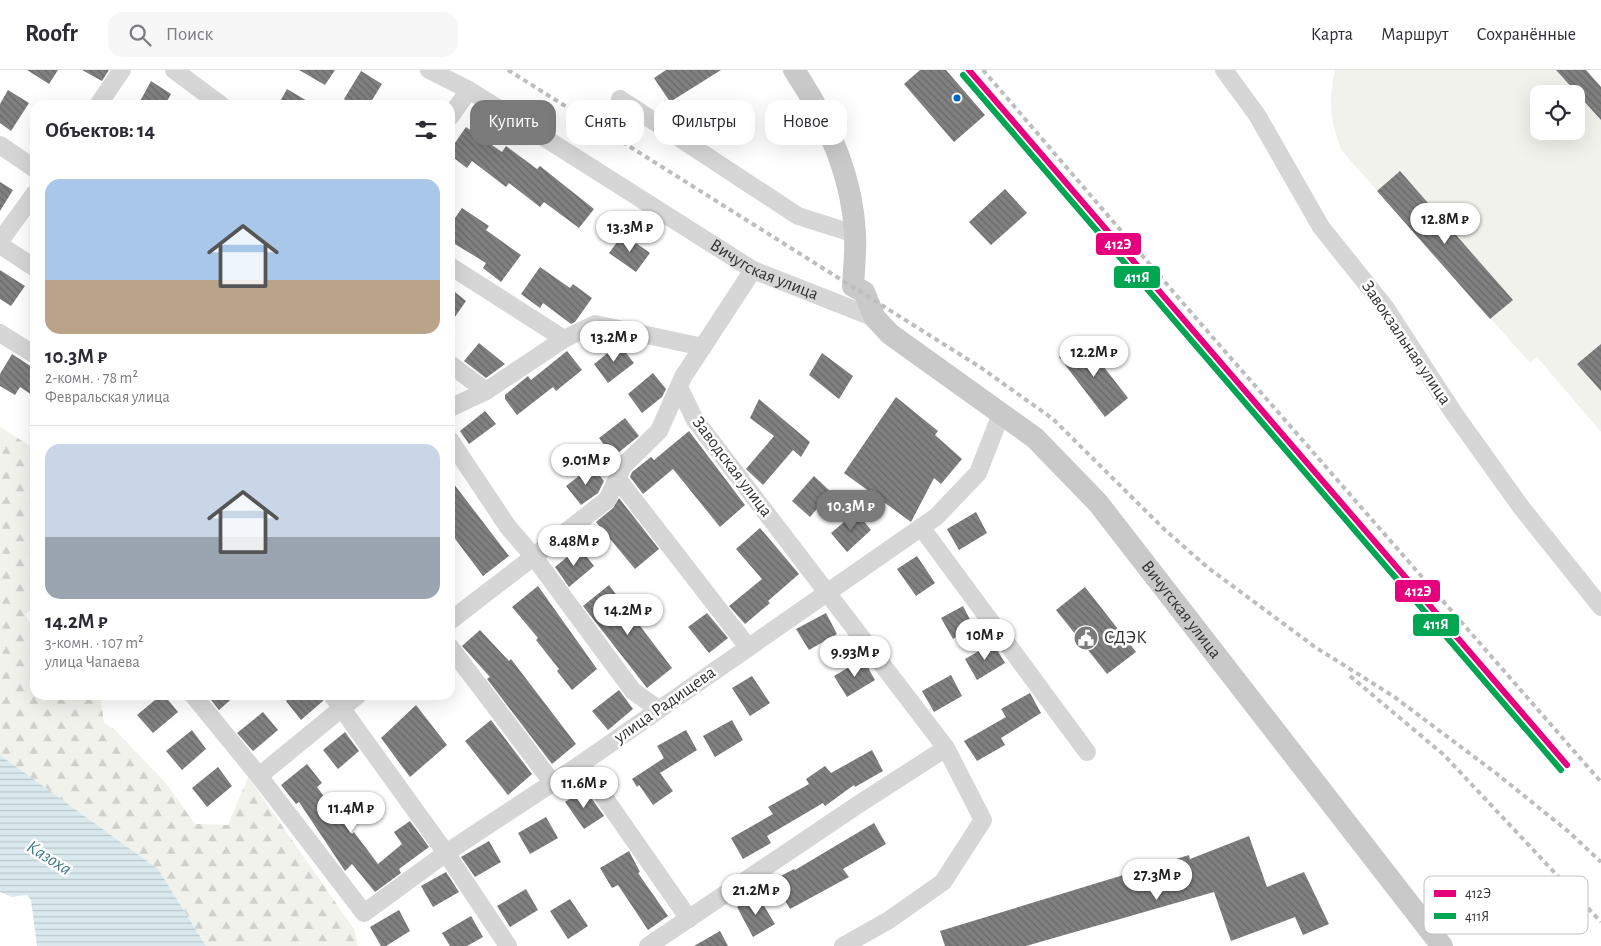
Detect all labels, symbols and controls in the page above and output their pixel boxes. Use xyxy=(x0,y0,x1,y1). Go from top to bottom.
search box xyxy=(108,12,458,57)
icon: search xyxy=(126,21,154,49)
text: Roofr xyxy=(25,22,78,46)
text: Поиск xyxy=(166,25,213,44)
text: Карта xyxy=(1311,26,1353,44)
text: Маршрут xyxy=(1381,26,1449,44)
text: Сохранённые xyxy=(1477,26,1576,44)
map controls xyxy=(1530,85,1585,140)
button: locate xyxy=(1530,85,1585,140)
unlabelled marker xyxy=(952,93,962,103)
chip: Купить xyxy=(470,100,556,145)
chip: Снять xyxy=(566,100,644,145)
chip: Фильтры xyxy=(654,100,755,145)
chip: Новое xyxy=(765,100,847,145)
icon: filters xyxy=(412,116,440,144)
text: Объектов: 14 xyxy=(45,120,155,141)
pin: 12.8M ₽ xyxy=(1399,202,1491,245)
pin: 13.3M ₽ xyxy=(584,210,676,253)
icon: home xyxy=(198,211,288,301)
text: 12.8M ₽ xyxy=(1421,211,1469,227)
text: 13.3M ₽ xyxy=(607,219,653,235)
line badge: 412Э xyxy=(1095,232,1142,256)
street label: Вичугская улица xyxy=(707,236,821,304)
text: 412Э xyxy=(1105,238,1131,252)
line badge: 411Я xyxy=(1113,265,1161,289)
text: 411Я xyxy=(1124,271,1150,285)
street label: Завокзальная улица xyxy=(1358,278,1454,408)
pin: 13.2M ₽ xyxy=(568,320,660,363)
text: 13.2M ₽ xyxy=(591,329,637,345)
pin: 12.2M ₽ xyxy=(1048,336,1140,378)
text: 12.2M ₽ xyxy=(1070,344,1118,360)
text: 10.3M ₽ xyxy=(45,346,107,367)
text: 2-комн. · 78 m² xyxy=(45,370,138,386)
text: Февральская улица xyxy=(45,389,170,405)
street label: Заводская улица xyxy=(689,413,775,521)
pin: 9.01M ₽ xyxy=(540,444,632,486)
text: 9.01M ₽ xyxy=(562,452,610,468)
icon: home xyxy=(198,477,288,567)
pin: 10.3M ₽ xyxy=(805,490,897,532)
text: 10.3M ₽ xyxy=(827,498,875,514)
pin: 8.48M ₽ xyxy=(528,524,620,567)
text: 8.48M ₽ xyxy=(549,533,599,549)
street label: Вичугская улица xyxy=(1137,557,1224,662)
line badge: 412Э xyxy=(1394,579,1441,603)
text: 412Э xyxy=(1405,585,1431,599)
pin: 14.2M ₽ xyxy=(582,594,674,636)
text: 14.2M ₽ xyxy=(604,602,652,618)
text: 14.2M ₽ xyxy=(45,611,108,632)
line badge: 411Я xyxy=(1412,613,1460,637)
pin: 10M ₽ xyxy=(950,618,1020,661)
text: 411Я xyxy=(1423,618,1449,632)
public building icon: СДЭК xyxy=(1073,625,1099,651)
text: 10M ₽ xyxy=(967,627,1003,643)
place label: СДЭК xyxy=(1104,629,1147,647)
text: 3-комн. · 107 m² xyxy=(45,635,144,651)
pin: 9.93M ₽ xyxy=(809,636,901,678)
text: 9.93M ₽ xyxy=(831,644,879,660)
text: улица Чапаева xyxy=(45,654,140,670)
street label: улица Радищева xyxy=(610,663,719,747)
pin: 11.6M ₽ xyxy=(538,766,630,809)
text: 11.6M ₽ xyxy=(561,775,607,791)
pin: 11.4M ₽ xyxy=(305,792,397,834)
text: 11.4M ₽ xyxy=(328,800,374,816)
water label: Казоха xyxy=(23,837,75,879)
pin: 27.3M ₽ xyxy=(1111,858,1203,901)
text: 27.3M ₽ xyxy=(1133,867,1181,883)
pin: 21.2M ₽ xyxy=(710,874,802,916)
legend xyxy=(1424,876,1588,934)
text: 21.2M ₽ xyxy=(732,882,780,898)
text: 412Э xyxy=(1465,887,1491,901)
text: 411Я xyxy=(1465,910,1489,924)

